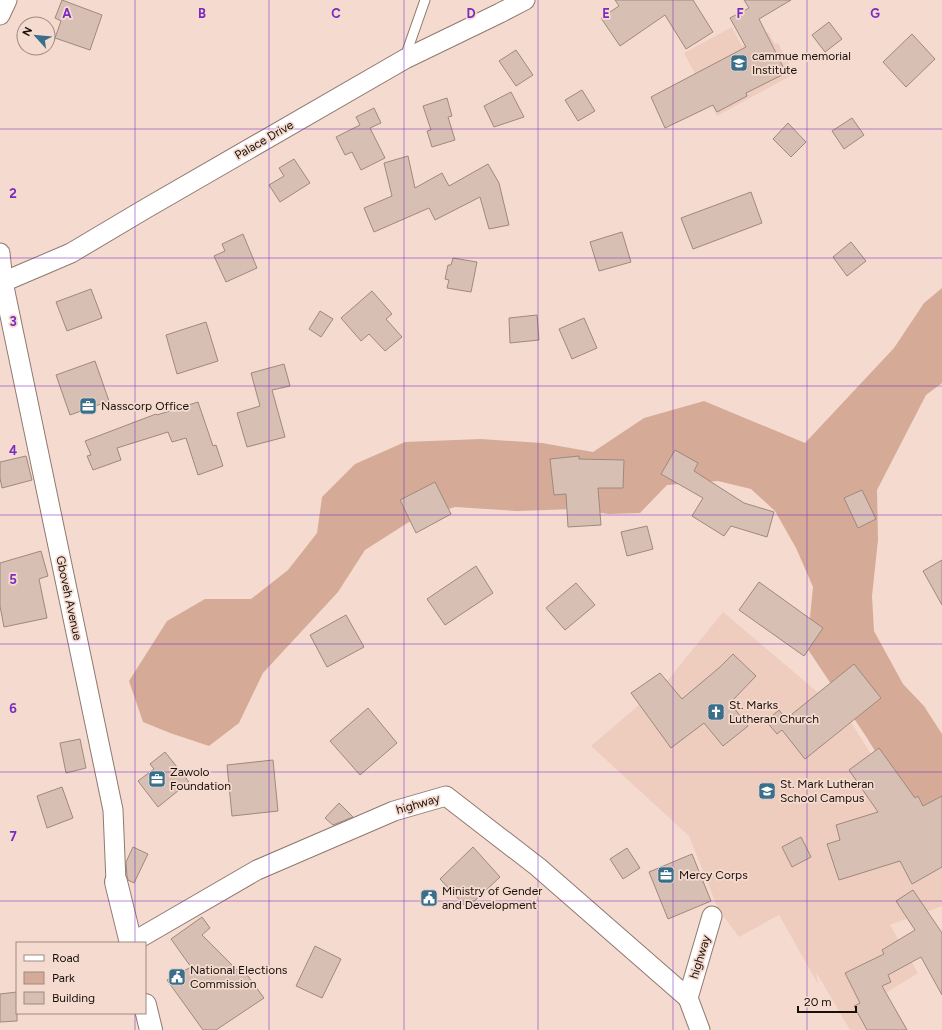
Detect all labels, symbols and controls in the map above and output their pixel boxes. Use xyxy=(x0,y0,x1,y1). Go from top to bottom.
text: A xyxy=(62,6,72,21)
text: B xyxy=(198,6,206,21)
text: C xyxy=(331,6,341,21)
text: D xyxy=(466,6,476,21)
text: E xyxy=(602,6,610,21)
text: F xyxy=(736,6,744,21)
text: G xyxy=(870,6,880,21)
north arrow xyxy=(16,16,56,56)
text: N xyxy=(20,25,35,38)
place label: cammue memorial Institute xyxy=(752,49,851,77)
school or university icon: cammue memorial Institute xyxy=(729,53,749,73)
street label: Palace Drive xyxy=(232,117,296,162)
text: 2 xyxy=(9,186,17,201)
text: 3 xyxy=(9,314,17,329)
office icon: Nasscorp Office xyxy=(78,396,98,416)
place label: Nasscorp Office xyxy=(101,399,190,413)
text: 4 xyxy=(9,443,17,458)
street label: Gboveh Avenue xyxy=(53,555,85,642)
text: 5 xyxy=(9,572,17,587)
place label: St. Marks Lutheran Church xyxy=(729,698,819,726)
text: 6 xyxy=(9,701,17,716)
church icon: St. Marks Lutheran Church xyxy=(706,702,726,722)
place label: Zawolo Foundation xyxy=(170,765,231,793)
office icon: Zawolo Foundation xyxy=(147,769,167,789)
place label: St. Mark Lutheran School Campus xyxy=(780,777,874,805)
school or university icon: St. Mark Lutheran School Campus xyxy=(757,781,777,801)
street label: highway xyxy=(395,791,442,817)
text: 7 xyxy=(9,829,17,844)
office icon: Mercy Corps xyxy=(656,865,676,885)
place label: Mercy Corps xyxy=(679,868,748,882)
place label: Ministry of Gender and Development xyxy=(442,884,542,912)
public building icon: Ministry of Gender and Development xyxy=(419,888,439,908)
street label: highway xyxy=(687,933,713,980)
legend xyxy=(16,942,146,1014)
text: Road xyxy=(52,951,80,965)
place label: National Elections Commission xyxy=(190,963,288,991)
public building icon: National Elections Commission xyxy=(167,967,187,987)
text: Park xyxy=(52,971,75,985)
scale bar xyxy=(798,988,856,1014)
text: Building xyxy=(52,991,95,1005)
text: 20 m xyxy=(804,995,832,1009)

